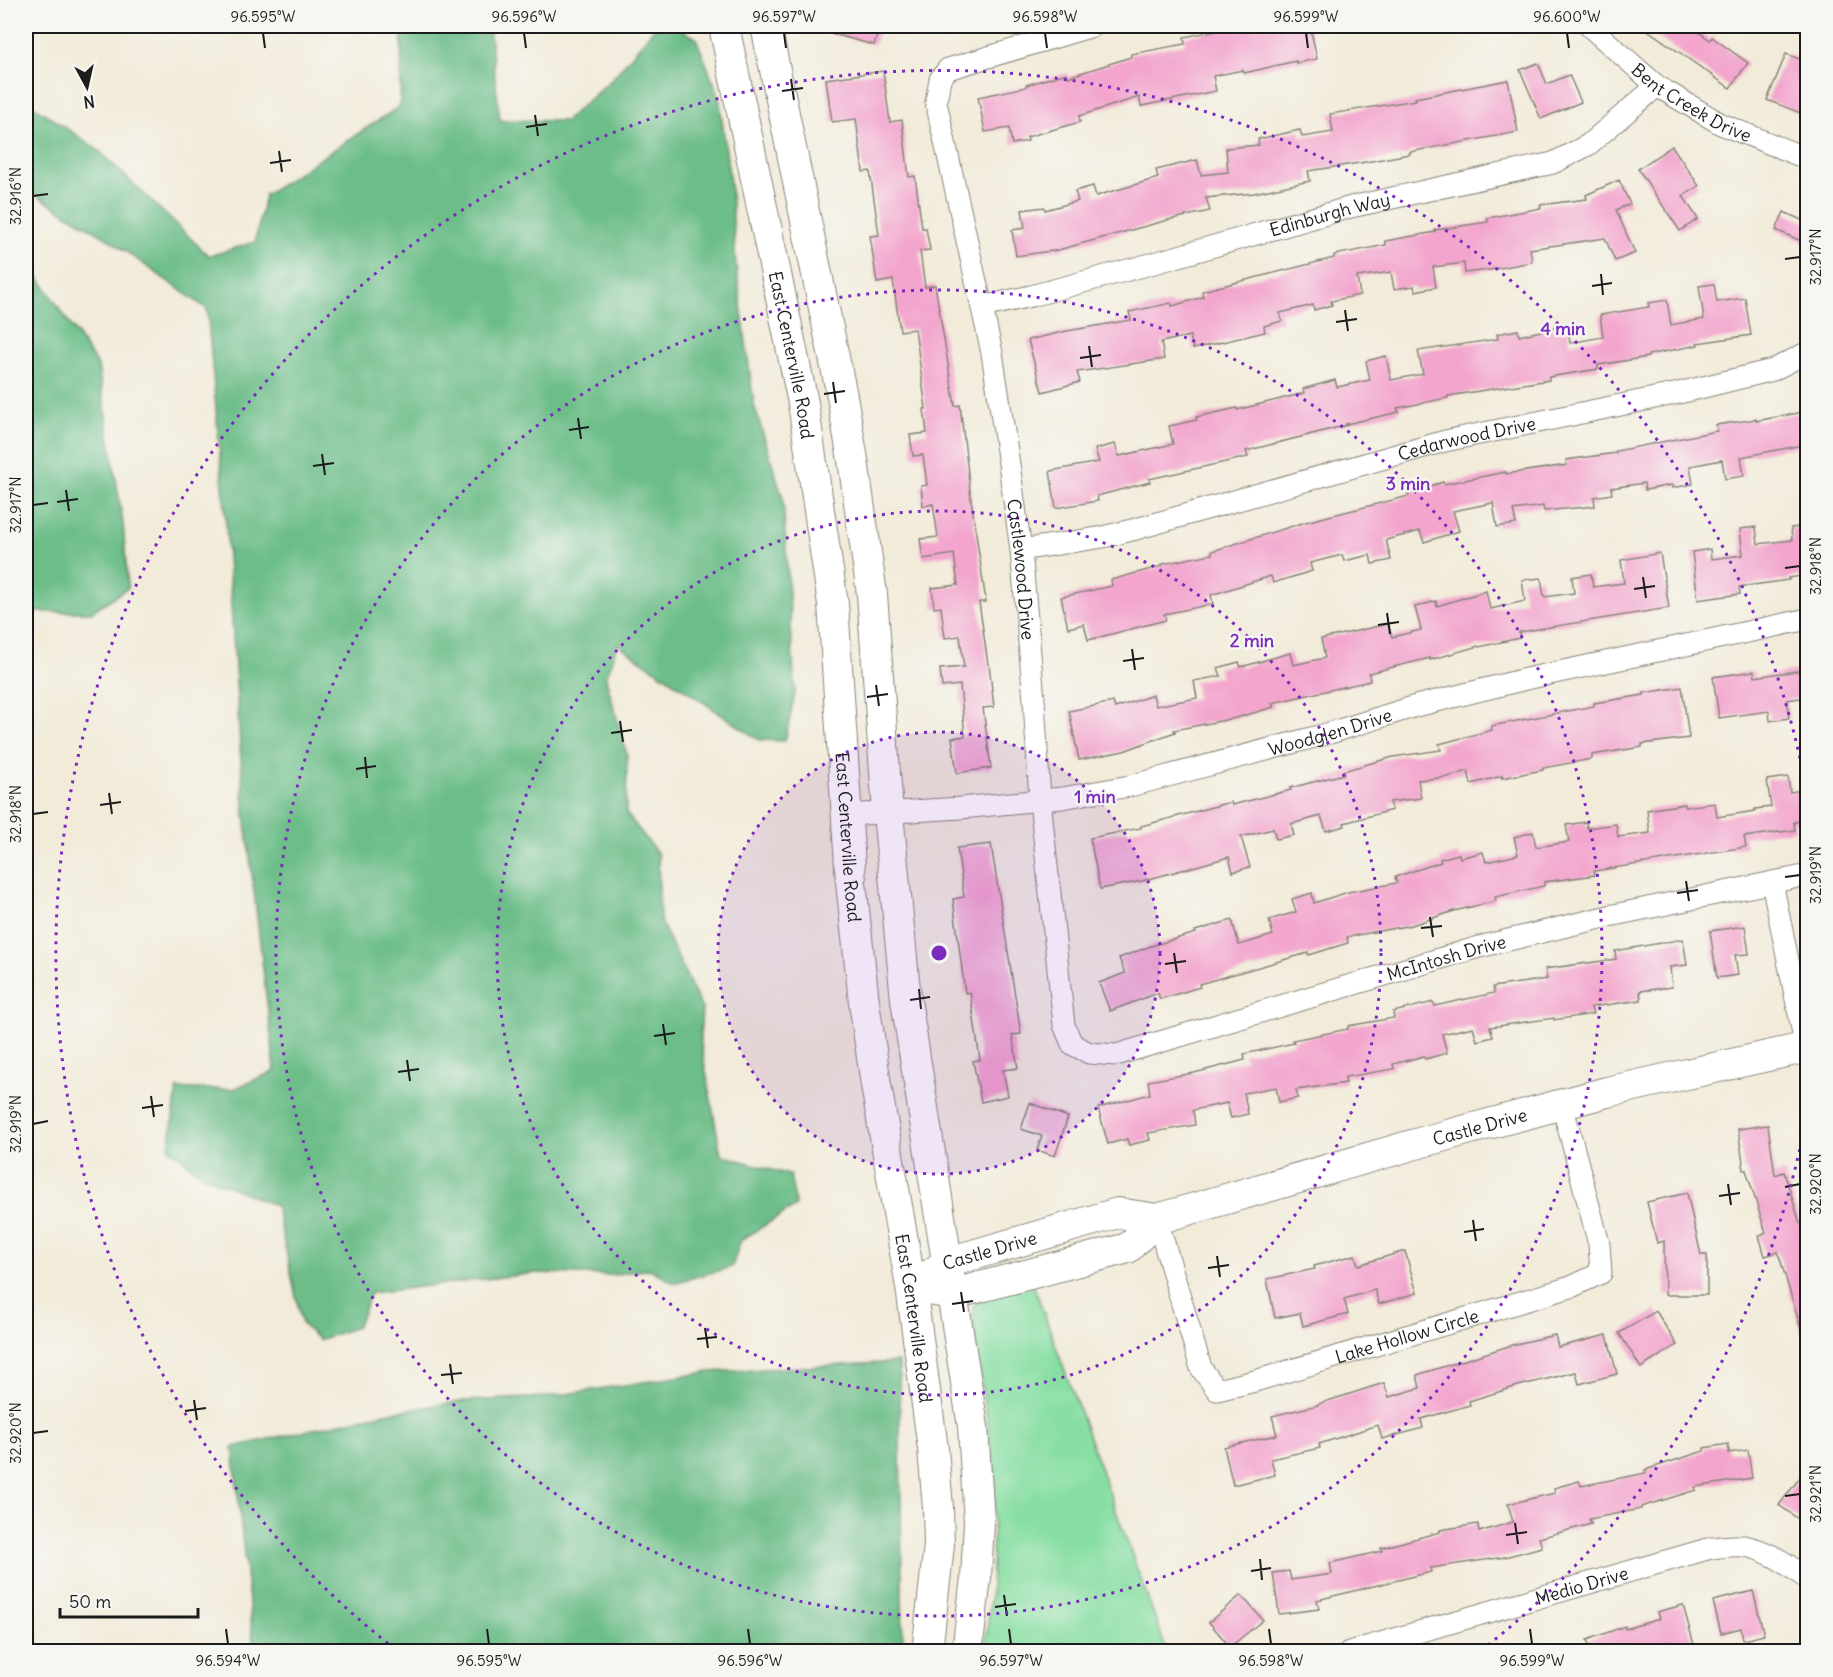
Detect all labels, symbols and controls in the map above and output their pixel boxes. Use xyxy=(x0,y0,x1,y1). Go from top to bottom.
text: 96.595°W xyxy=(231,7,296,26)
text: 96.596°W xyxy=(492,7,557,26)
text: 96.597°W xyxy=(752,7,816,26)
text: 96.598°W xyxy=(1013,7,1078,26)
text: 96.599°W xyxy=(1274,7,1339,26)
text: 96.600°W xyxy=(1533,7,1601,26)
north arrow xyxy=(57,57,117,117)
street label: Bent Creek Drive xyxy=(1627,58,1755,147)
text: N xyxy=(82,91,96,113)
text: 32.916°N xyxy=(6,167,25,225)
street label: Edinburgh Way xyxy=(1267,187,1392,241)
text: 32.917°N xyxy=(1806,228,1825,286)
street label: East Centerville Road xyxy=(764,269,820,441)
text: 4 min xyxy=(1541,317,1586,340)
street label: Cedarwood Drive xyxy=(1395,411,1538,465)
text: 3 min xyxy=(1386,472,1431,495)
text: 32.917°N xyxy=(6,476,25,534)
street label: Castlewood Drive xyxy=(1002,497,1040,641)
text: 32.918°N xyxy=(1806,537,1825,595)
text: 2 min xyxy=(1230,629,1275,652)
street label: Woodglen Drive xyxy=(1266,703,1395,760)
street label: East Centerville Road xyxy=(831,751,867,924)
text: 32.918°N xyxy=(6,785,25,843)
text: 1 min xyxy=(1074,785,1116,808)
text: 32.919°N xyxy=(1806,846,1825,904)
street label: McIntosh Drive xyxy=(1384,930,1508,985)
centre of rings xyxy=(929,943,949,963)
text: 32.919°N xyxy=(6,1095,25,1153)
street label: Castle Drive xyxy=(1430,1103,1530,1150)
text: 32.920°N xyxy=(1806,1153,1825,1215)
street label: Castle Drive xyxy=(940,1226,1039,1275)
street label: East Centerville Road xyxy=(890,1232,938,1405)
street label: Lake Hollow Circle xyxy=(1332,1304,1481,1368)
text: 32.920°N xyxy=(6,1402,25,1464)
text: 32.921°N xyxy=(1806,1465,1825,1523)
street label: Medio Drive xyxy=(1532,1561,1631,1609)
scale bar xyxy=(60,1581,198,1619)
text: 50 m xyxy=(69,1590,111,1613)
text: 96.594°W xyxy=(196,1651,261,1670)
text: 96.595°W xyxy=(457,1651,522,1670)
text: 96.596°W xyxy=(718,1651,783,1670)
text: 96.597°W xyxy=(979,1651,1043,1670)
text: 96.598°W xyxy=(1239,1651,1304,1670)
text: 96.599°W xyxy=(1500,1651,1565,1670)

